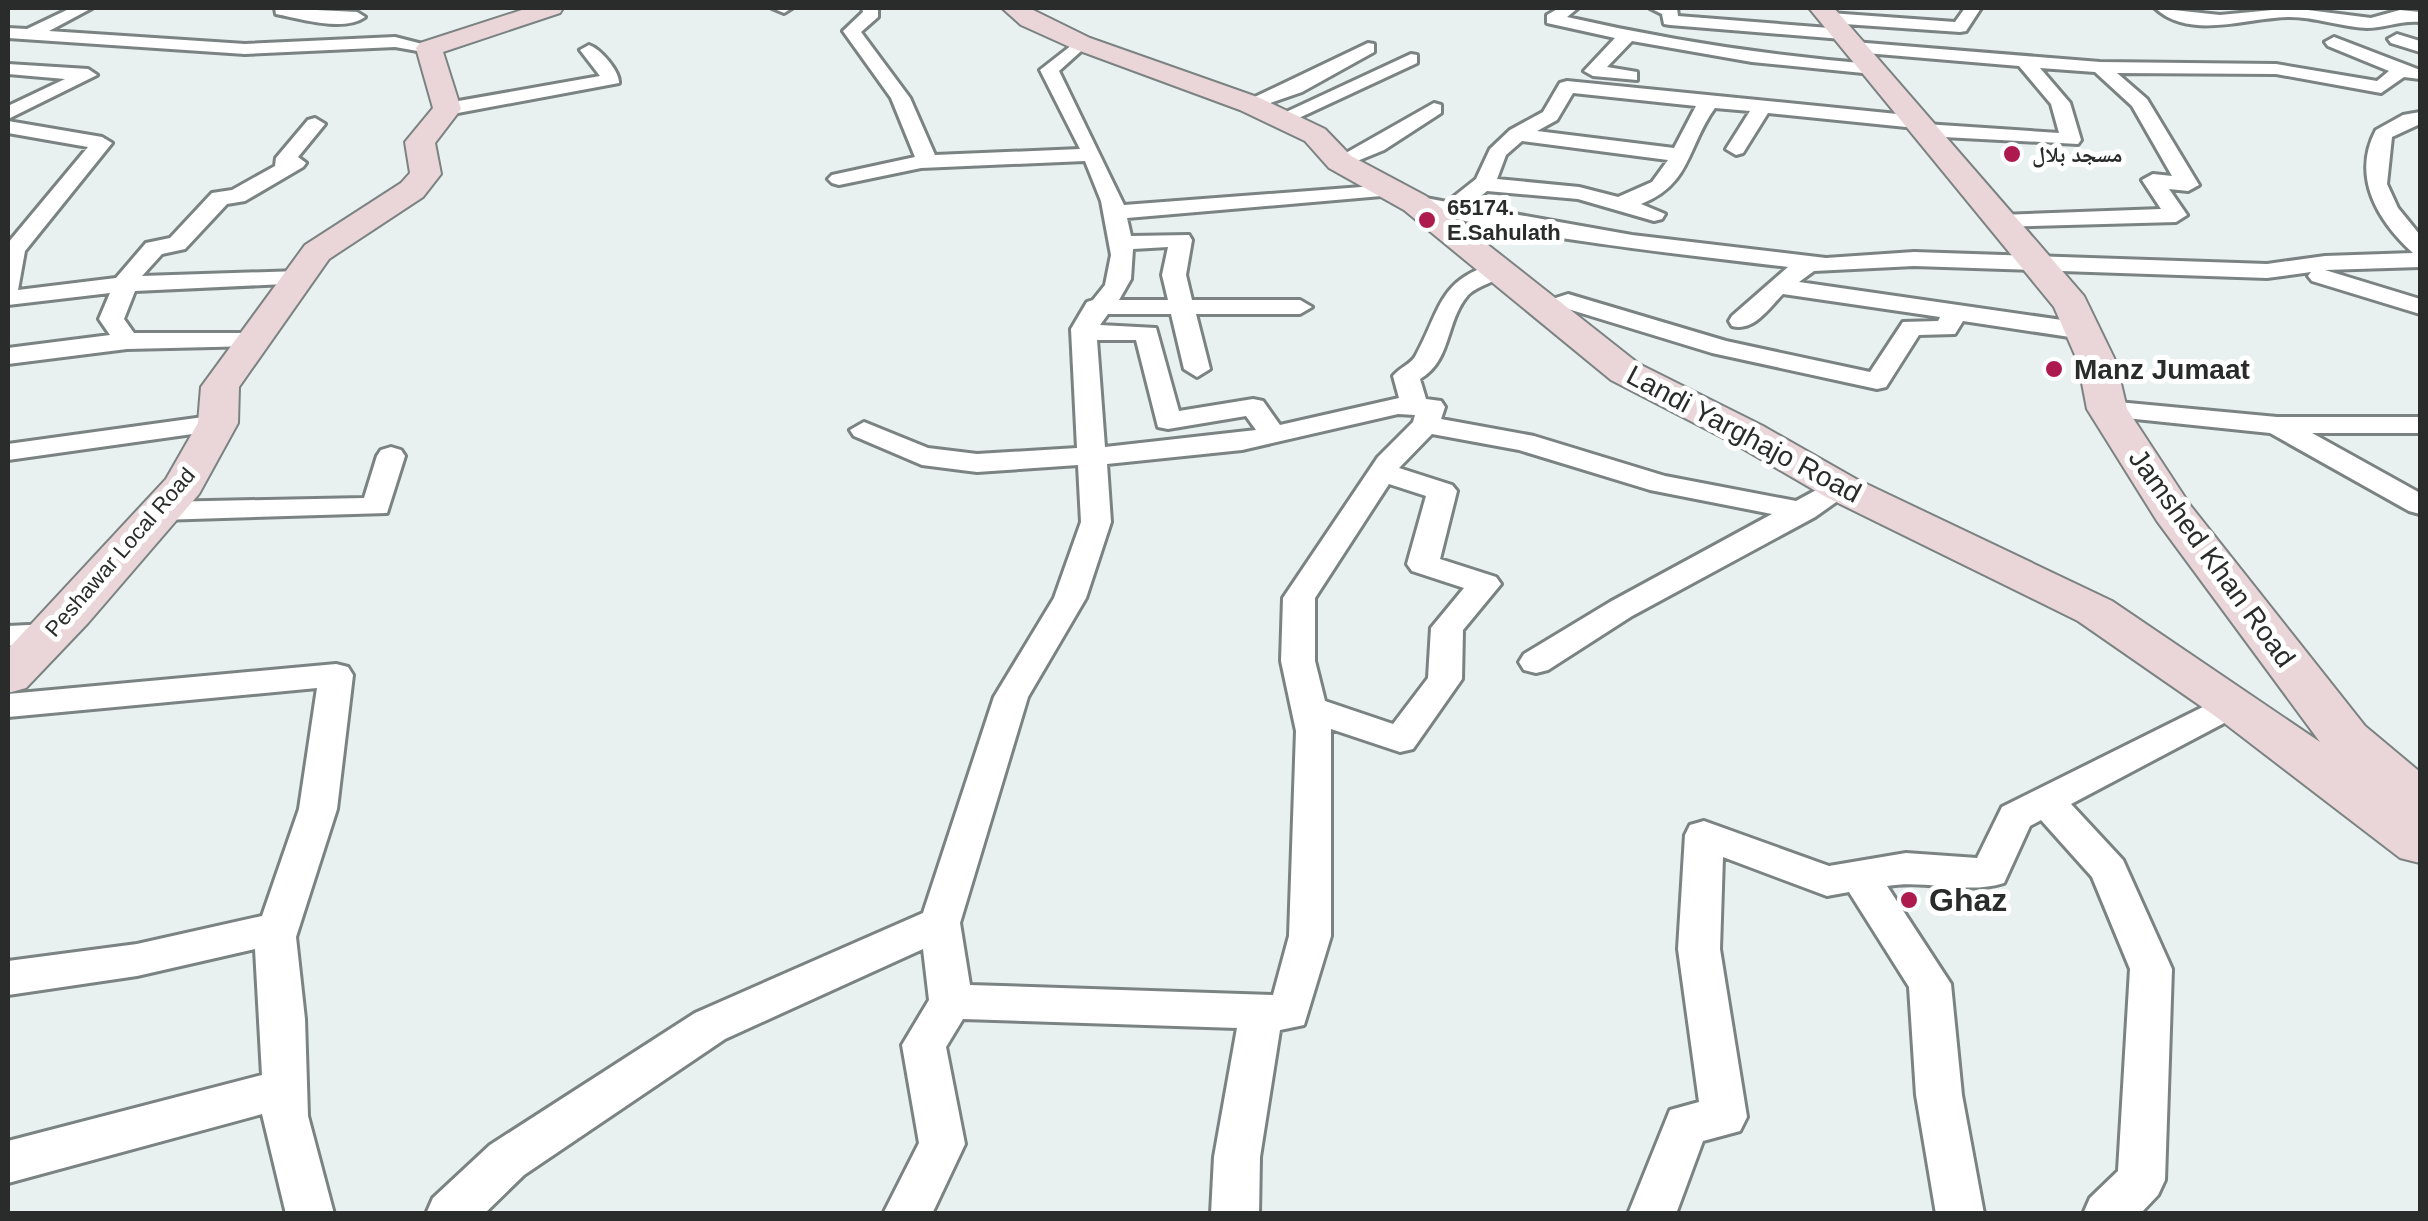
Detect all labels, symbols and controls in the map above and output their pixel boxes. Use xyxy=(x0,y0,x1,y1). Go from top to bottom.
place label: مسجد بلال xyxy=(2032,142,2122,168)
marker: مسجد بلال xyxy=(2001,143,2023,165)
place label: 65174. E.Sahulath xyxy=(1447,195,1561,245)
marker: 65174. E.Sahulath xyxy=(1416,209,1438,231)
place label: Manz Jumaat xyxy=(2074,354,2250,385)
marker: Manz Jumaat xyxy=(2043,358,2065,380)
street label: Landi Yarghajo Road xyxy=(1622,359,1866,509)
street label: Jamshed Khan Road xyxy=(2123,443,2301,673)
street label: Peshawar Local Road xyxy=(40,463,200,641)
place label: Ghaz xyxy=(1929,882,2007,918)
marker: Ghaz xyxy=(1898,889,1920,911)

